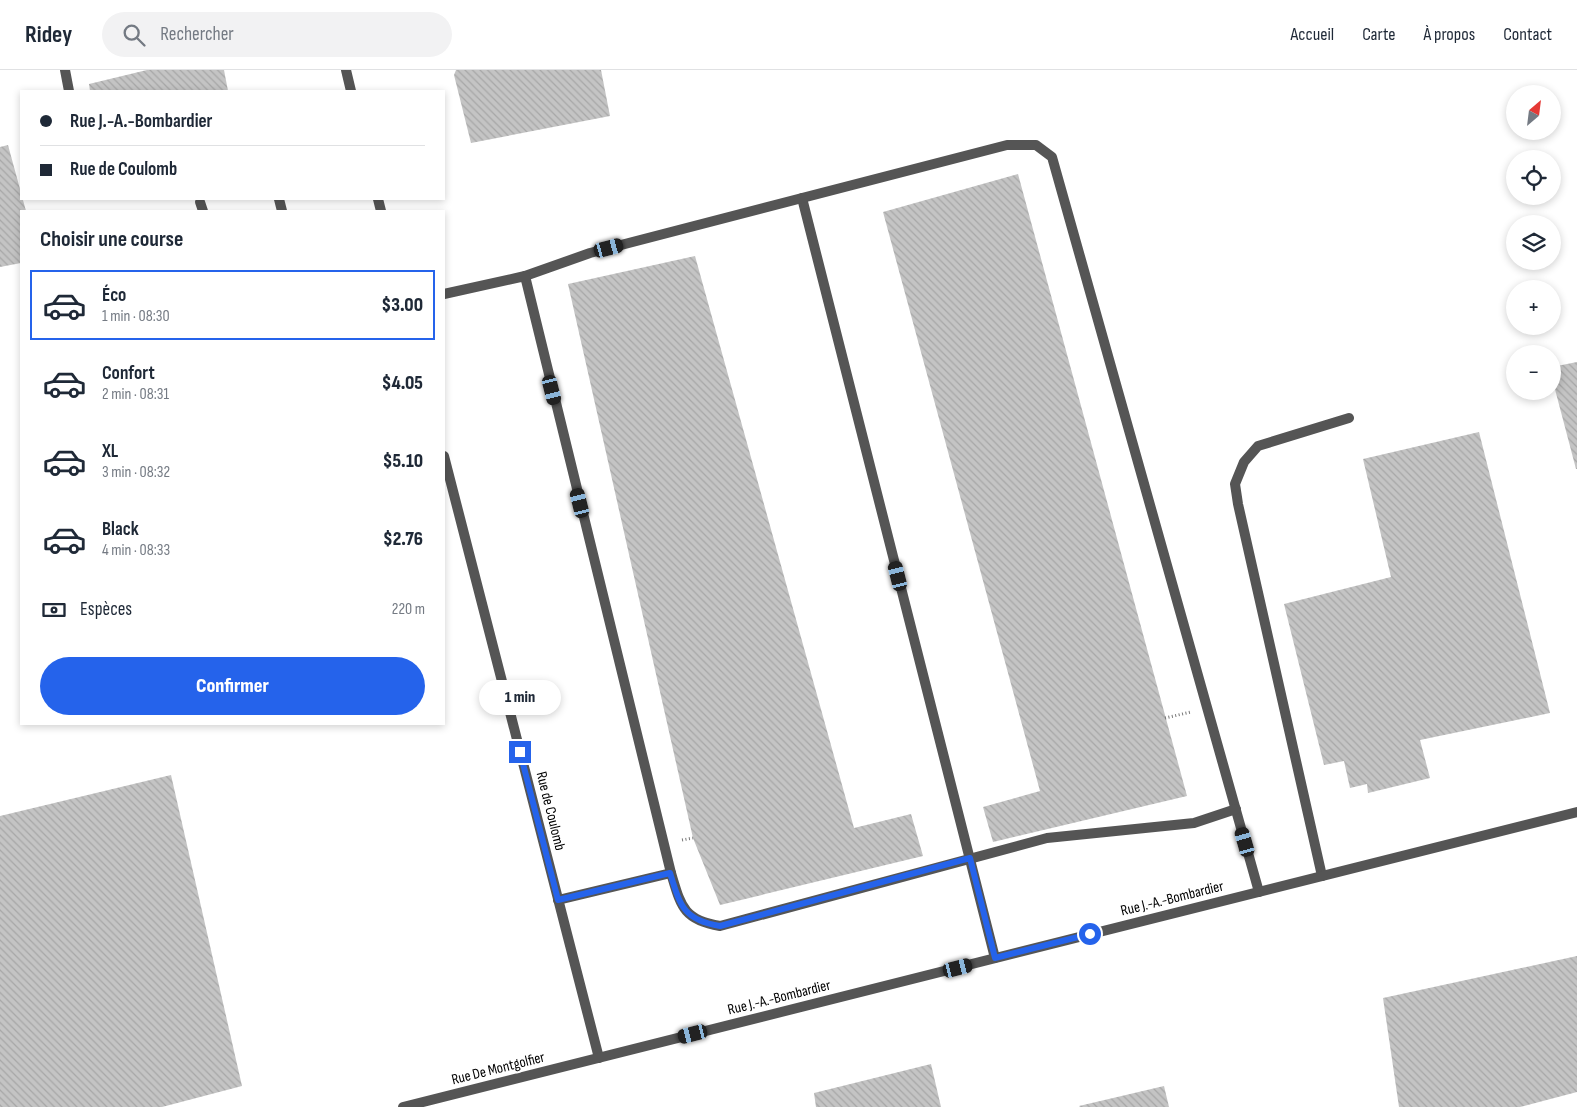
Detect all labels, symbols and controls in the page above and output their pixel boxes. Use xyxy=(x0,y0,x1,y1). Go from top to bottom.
search box xyxy=(102,12,452,57)
text: Ridey xyxy=(25,20,72,49)
icon: search xyxy=(120,21,148,49)
text: Rechercher xyxy=(160,23,234,46)
text: Accueil xyxy=(1290,24,1334,45)
text: Carte xyxy=(1362,24,1395,45)
text: À propos xyxy=(1423,24,1475,45)
text: Contact xyxy=(1503,24,1552,45)
north arrow xyxy=(1506,85,1561,140)
map controls xyxy=(1506,85,1561,400)
text: Rue J.-A.-Bombardier xyxy=(70,110,212,133)
button: locate xyxy=(1506,150,1561,205)
text: Rue de Coulomb xyxy=(70,158,177,181)
button: layers xyxy=(1506,215,1561,270)
text: Choisir une course xyxy=(40,226,183,253)
car xyxy=(592,237,625,259)
button: + xyxy=(1506,280,1561,335)
icon: car xyxy=(42,283,87,328)
text: Éco xyxy=(102,284,126,307)
text: $3.00 xyxy=(381,294,423,317)
text: 1 min · 08:30 xyxy=(102,307,170,326)
button: − xyxy=(1506,345,1561,400)
icon: car xyxy=(42,361,87,406)
text: Confort xyxy=(102,362,155,385)
text: $4.05 xyxy=(382,372,423,395)
car xyxy=(541,374,562,406)
text: 2 min · 08:31 xyxy=(102,385,169,404)
icon: car xyxy=(42,439,87,484)
text: XL xyxy=(102,440,118,463)
text: $5.10 xyxy=(383,450,423,473)
text: 3 min · 08:32 xyxy=(102,463,170,482)
car xyxy=(569,487,590,519)
icon: car xyxy=(42,517,87,562)
text: Black xyxy=(102,518,139,541)
text: $2.76 xyxy=(383,528,423,551)
text: 4 min · 08:33 xyxy=(102,541,170,560)
car xyxy=(887,560,908,592)
icon: cash xyxy=(40,596,68,624)
text: Espèces xyxy=(80,598,132,621)
text: 220 m xyxy=(392,600,425,619)
button: Confirmer xyxy=(40,657,425,715)
callout: 1 min xyxy=(479,680,561,714)
text: 1 min xyxy=(505,688,535,707)
route end xyxy=(509,741,531,763)
street label: Rue de Coulomb xyxy=(532,770,570,853)
car xyxy=(1233,826,1256,858)
street label: Rue J.-A.-Bombardier xyxy=(1119,876,1226,920)
route start xyxy=(1079,923,1101,945)
car xyxy=(941,957,974,979)
street label: Rue J.-A.-Bombardier xyxy=(726,975,833,1019)
car xyxy=(676,1023,709,1045)
street label: Rue De Montgolfier xyxy=(449,1048,547,1089)

